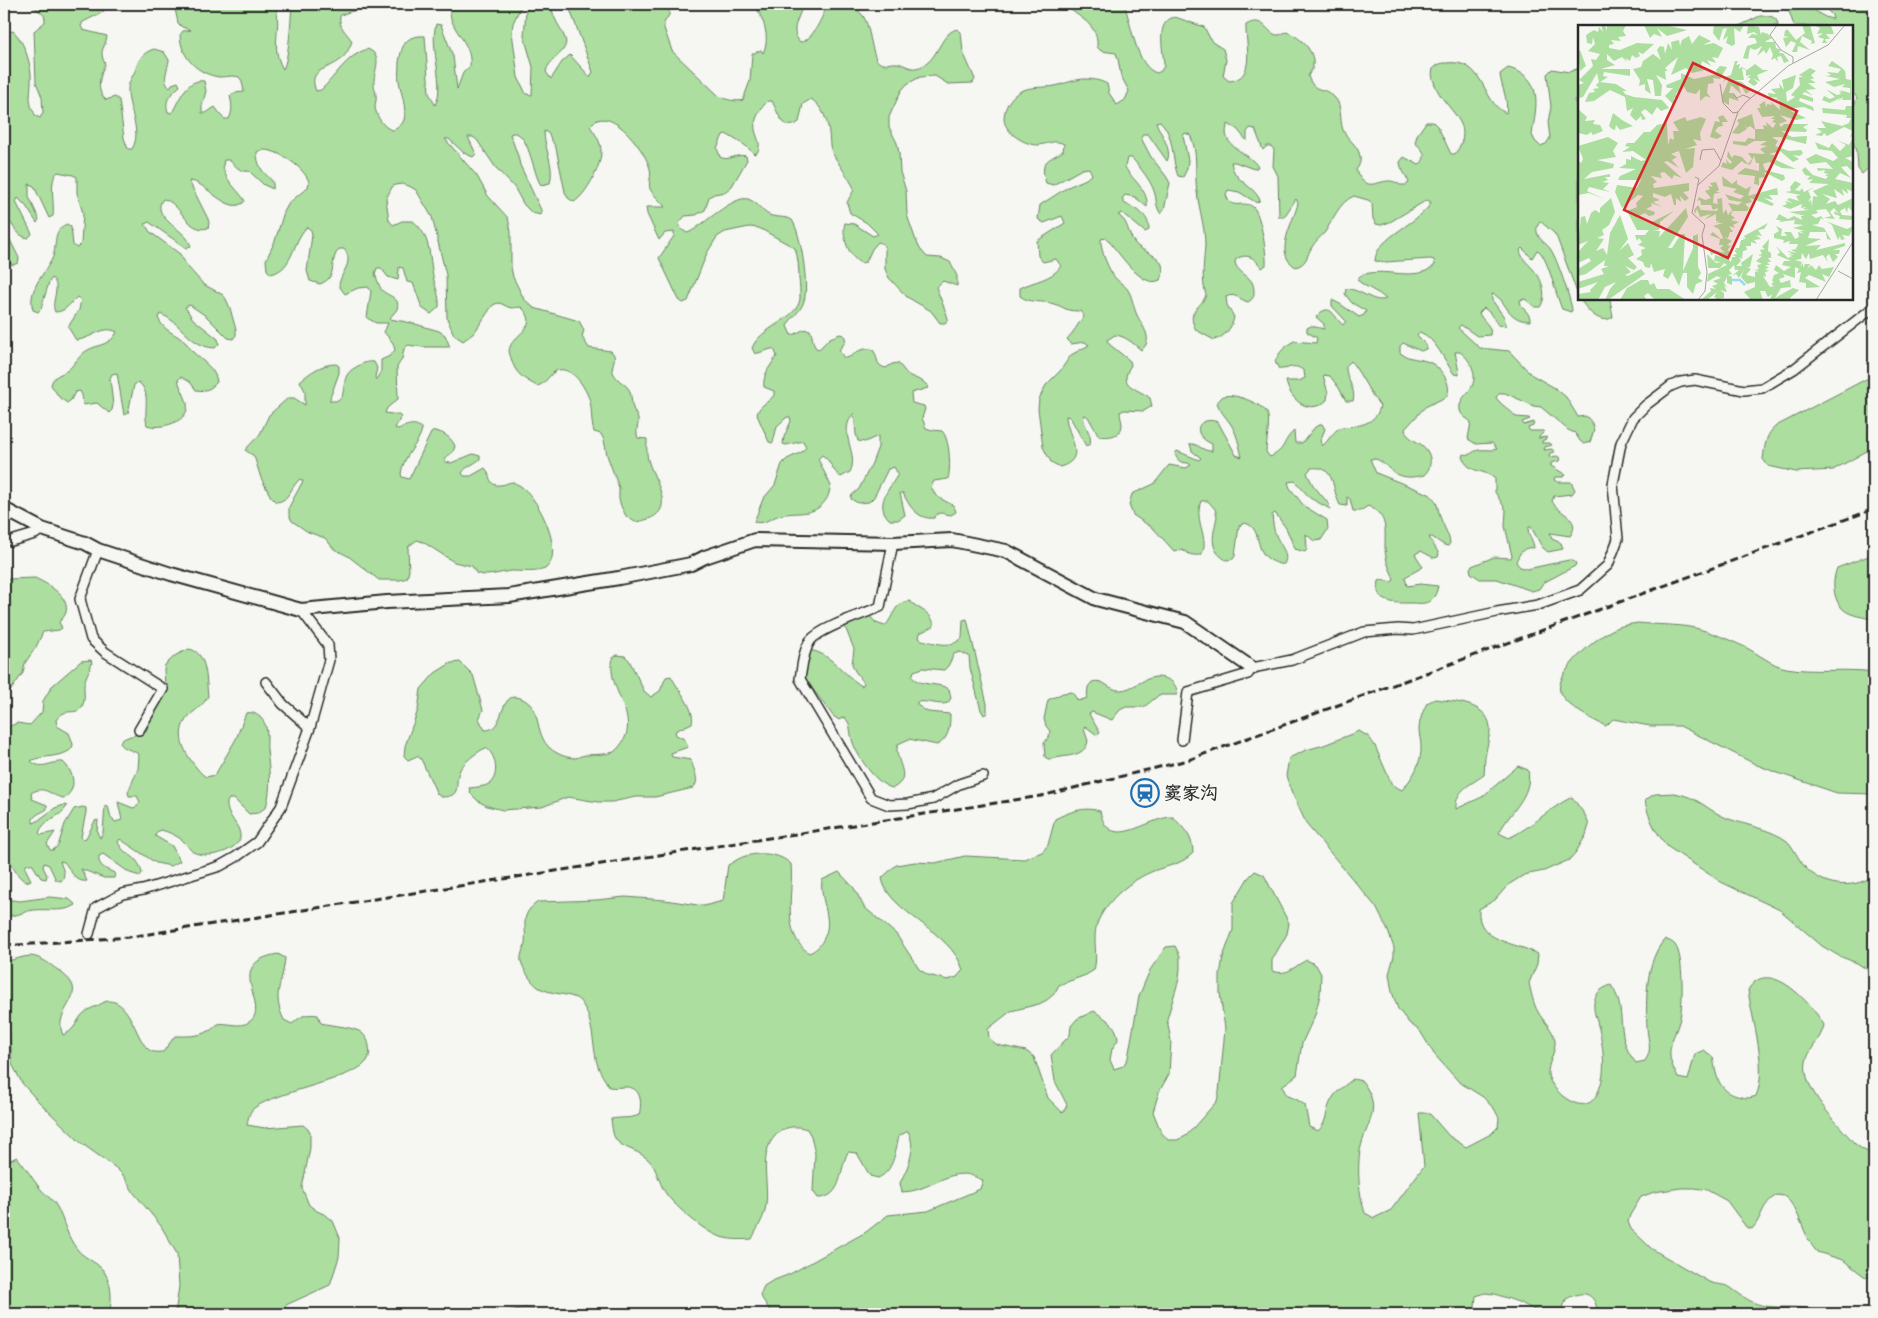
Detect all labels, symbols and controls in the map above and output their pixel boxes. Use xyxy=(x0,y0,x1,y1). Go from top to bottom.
inset map xyxy=(1578,25,1853,300)
station icon: 窦家沟 xyxy=(1130,778,1160,808)
place label: 窦家沟 xyxy=(1164,781,1218,805)

